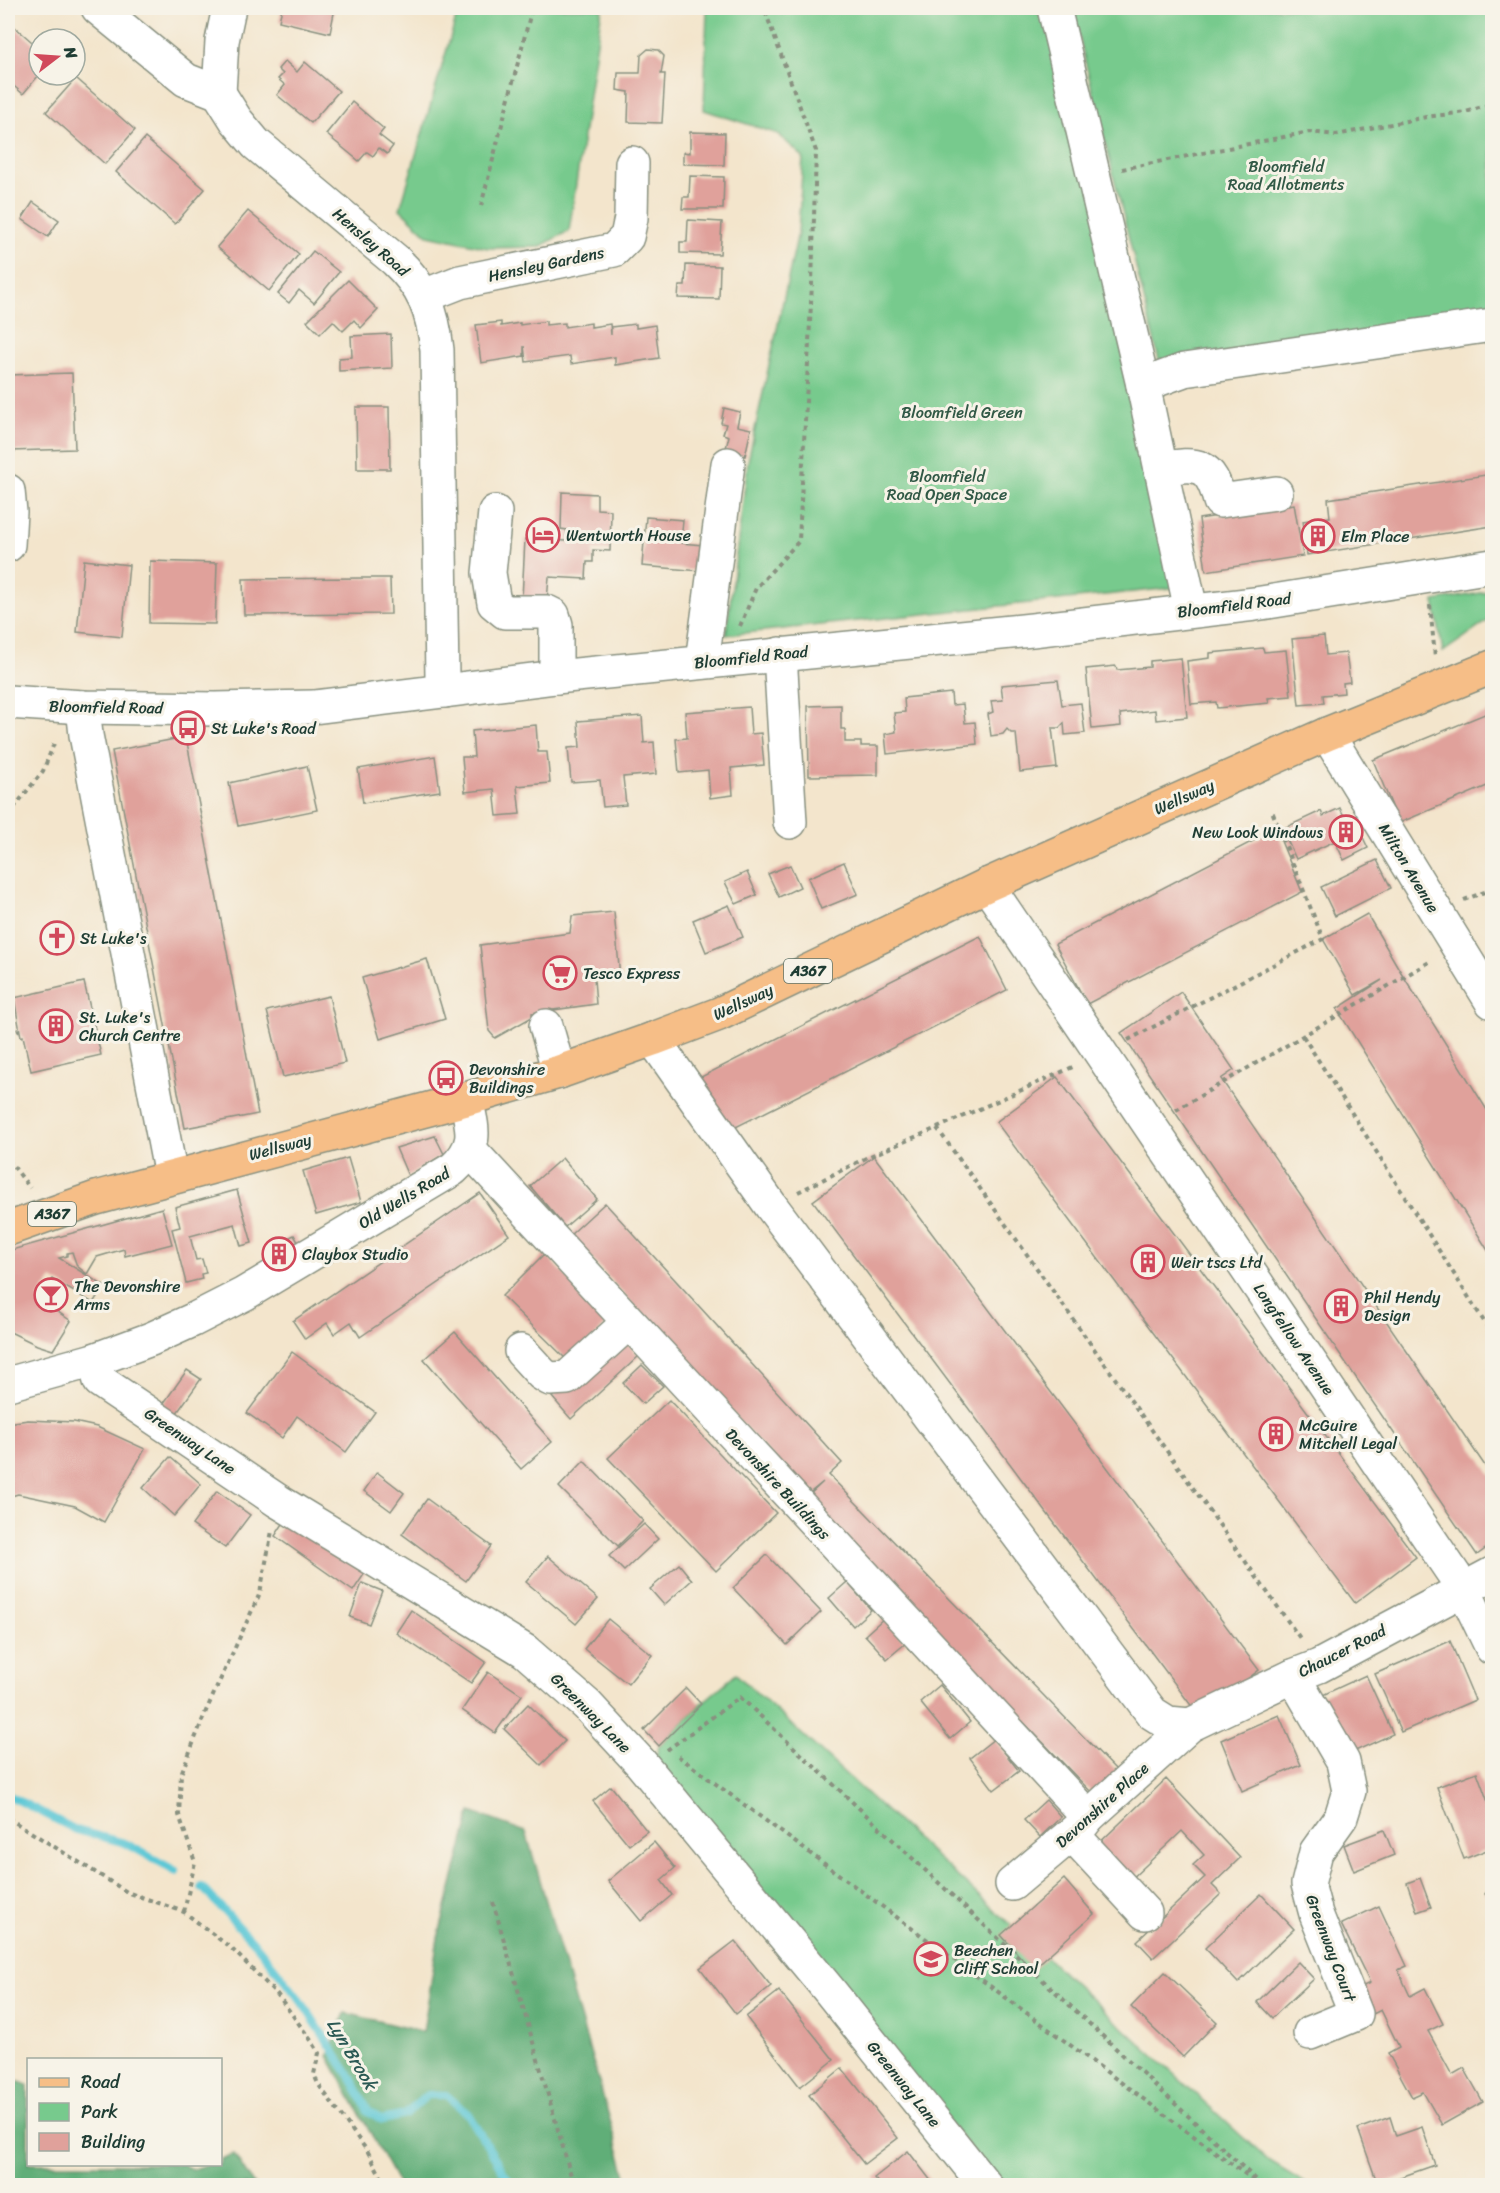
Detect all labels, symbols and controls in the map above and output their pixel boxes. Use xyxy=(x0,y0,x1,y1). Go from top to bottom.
north arrow xyxy=(27,27,87,87)
text: N xyxy=(55,42,87,63)
park label: Bloomfield Road Allotments xyxy=(1228,152,1345,199)
street label: Hensley Road xyxy=(326,200,417,285)
street label: Hensley Gardens xyxy=(485,237,607,290)
park label: Bloomfield Green xyxy=(901,398,1023,427)
park label: Bloomfield Road Open Space xyxy=(887,462,1007,509)
hotel icon: Wentworth House xyxy=(525,517,561,553)
building icon: Elm Place xyxy=(1300,518,1336,554)
place label: Wentworth House xyxy=(566,521,691,550)
place label: Elm Place xyxy=(1341,522,1409,551)
street label: Bloomfield Road xyxy=(1176,583,1294,626)
street label: Bloomfield Road xyxy=(693,636,811,677)
street label: Bloomfield Road xyxy=(49,692,165,723)
bus stop icon: St Luke's Road xyxy=(170,710,206,746)
place label: St Luke's Road xyxy=(211,714,317,743)
street label: Wellsway xyxy=(1149,771,1220,823)
building icon: New Look Windows xyxy=(1328,814,1364,850)
street label: Milton Avenue xyxy=(1371,817,1447,919)
place label: New Look Windows xyxy=(1192,818,1323,847)
church icon: St Luke's xyxy=(39,920,75,956)
place label: St Luke's xyxy=(80,924,147,953)
supermarket icon: Tesco Express xyxy=(542,955,578,991)
place label: Tesco Express xyxy=(583,959,681,988)
road number: A367 xyxy=(784,959,832,983)
street label: Wellsway xyxy=(708,975,779,1029)
place label: St. Luke's Church Centre xyxy=(79,1003,181,1050)
building icon: St. Luke's Church Centre xyxy=(38,1008,74,1044)
place label: Devonshire Buildings xyxy=(469,1055,545,1102)
bus stop icon: Devonshire Buildings xyxy=(428,1060,464,1096)
street label: Wellsway xyxy=(246,1125,315,1169)
street label: Old Wells Road xyxy=(352,1158,457,1237)
road number: A367 xyxy=(28,1202,76,1226)
building icon: Claybox Studio xyxy=(261,1236,297,1272)
place label: Claybox Studio xyxy=(302,1240,408,1269)
building icon: Weir tscs Ltd xyxy=(1130,1244,1166,1280)
place label: Weir tscs Ltd xyxy=(1171,1248,1264,1277)
place label: The Devonshire Arms xyxy=(73,1272,180,1319)
bar icon: The Devonshire Arms xyxy=(33,1277,69,1313)
street label: Longfellow Avenue xyxy=(1245,1277,1343,1402)
place label: Phil Hendy Design xyxy=(1364,1283,1441,1330)
building icon: Phil Hendy Design xyxy=(1323,1288,1359,1324)
street label: Greenway Lane xyxy=(138,1399,242,1483)
place label: McGuire Mitchell Legal xyxy=(1299,1411,1398,1458)
building icon: McGuire Mitchell Legal xyxy=(1258,1416,1294,1452)
street label: Devonshire Buildings xyxy=(718,1421,838,1547)
street label: Chaucer Road xyxy=(1293,1616,1393,1686)
street label: Greenway Lane xyxy=(543,1665,639,1761)
street label: Devonshire Place xyxy=(1048,1754,1156,1855)
street label: Greenway Court xyxy=(1297,1890,1365,2006)
place label: Beechen Cliff School xyxy=(954,1936,1039,1983)
school or university icon: Beechen Cliff School xyxy=(913,1941,949,1977)
water label: Lyn Brook xyxy=(318,2012,387,2098)
street label: Greenway Lane xyxy=(860,2034,948,2134)
legend xyxy=(27,2058,222,2166)
text: Road xyxy=(81,2066,121,2098)
text: Park xyxy=(81,2096,118,2128)
text: Building xyxy=(81,2126,145,2158)

